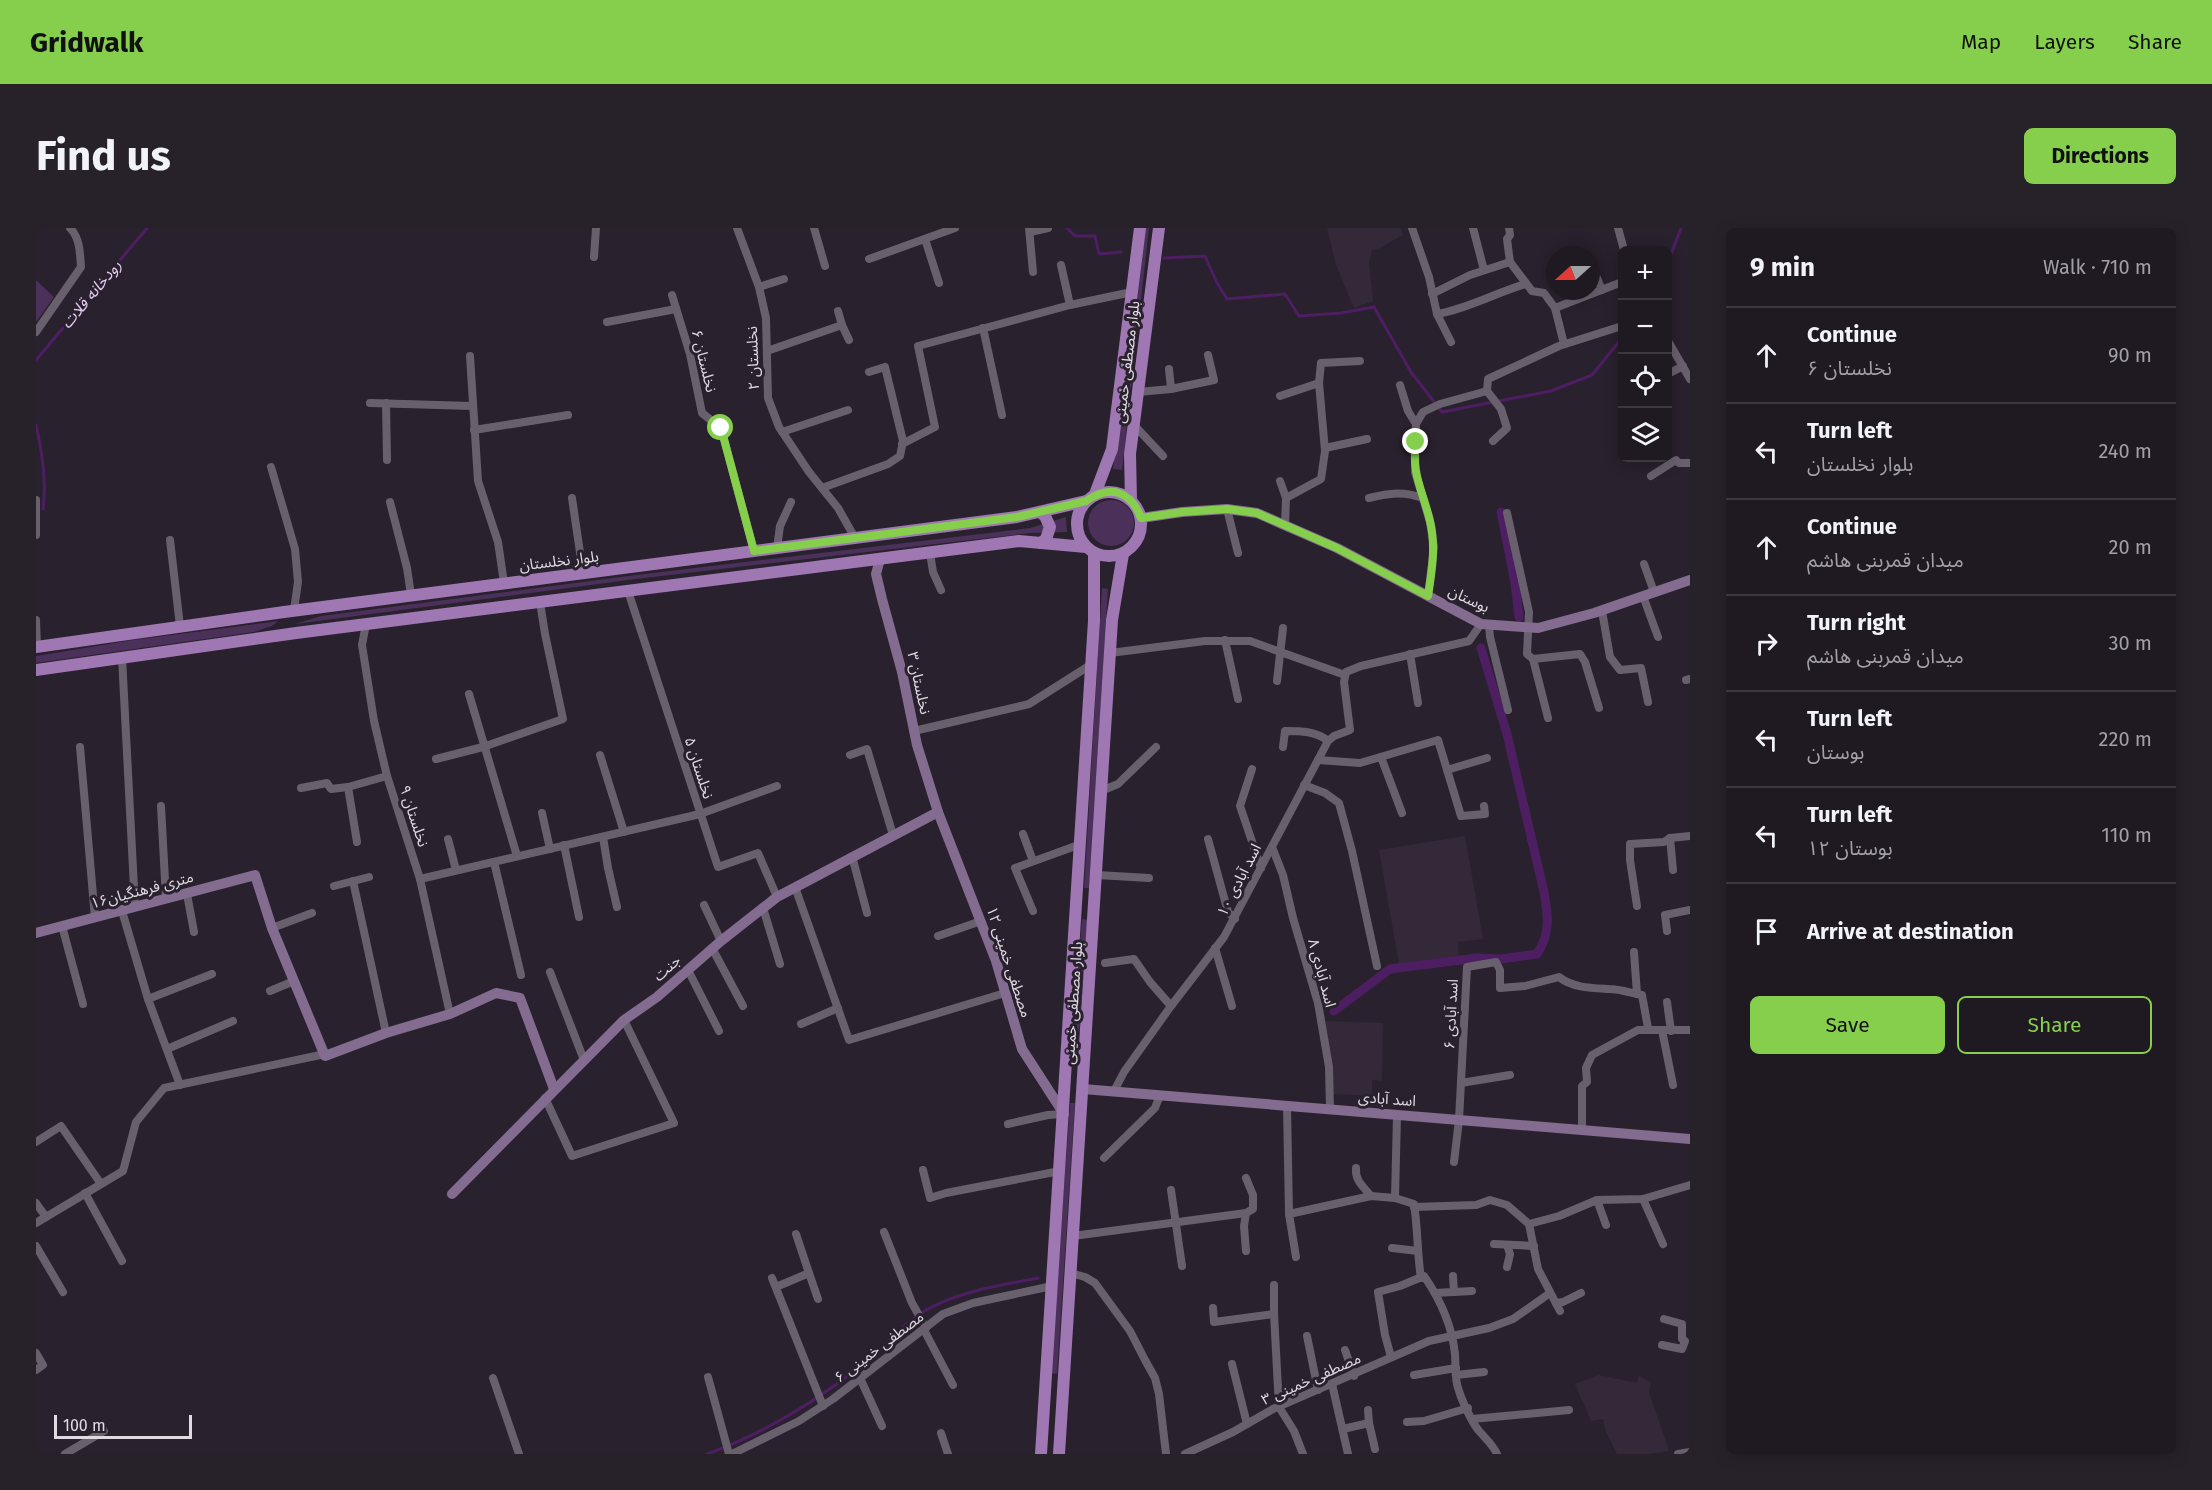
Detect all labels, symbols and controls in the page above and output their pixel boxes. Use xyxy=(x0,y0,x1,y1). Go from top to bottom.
text: Gridwalk xyxy=(30,26,143,59)
text: Map xyxy=(1961,29,2001,55)
text: Layers xyxy=(2034,29,2095,55)
text: Share xyxy=(2128,29,2182,55)
button: Directions xyxy=(2024,128,2176,184)
text: Find us xyxy=(36,131,171,181)
north arrow xyxy=(1546,246,1600,300)
map controls xyxy=(1618,246,1672,462)
button: + xyxy=(1618,246,1672,300)
text: 9 min xyxy=(1750,252,1815,283)
text: Walk · 710 m xyxy=(2043,255,2152,279)
water label: رودخانه قلات xyxy=(57,256,125,332)
street label: بلوار مصطفی خمینی xyxy=(1111,300,1143,424)
button: − xyxy=(1618,300,1672,354)
text: Continue xyxy=(1807,321,1897,348)
street label: نخلستان ۲ xyxy=(743,326,763,390)
street label: نخلستان ۶ xyxy=(688,328,720,394)
icon: ahead xyxy=(1750,339,1783,372)
text: 90 m xyxy=(2108,343,2152,367)
button: locate xyxy=(1618,354,1672,408)
text: نخلستان ۶ xyxy=(1807,356,1892,380)
button: layers xyxy=(1618,408,1672,462)
route start xyxy=(707,414,733,440)
text: Turn left xyxy=(1807,417,1892,444)
route end xyxy=(1402,428,1428,454)
icon: left xyxy=(1750,435,1783,468)
text: 240 m xyxy=(2098,439,2152,463)
text: بلوار نخلستان xyxy=(1807,452,1913,476)
text: Continue xyxy=(1807,513,1897,540)
icon: ahead xyxy=(1750,531,1783,564)
text: 20 m xyxy=(2109,535,2152,559)
street label: بلوار نخلستان xyxy=(518,547,600,575)
text: میدان قمربنی هاشم xyxy=(1807,548,1964,572)
street label: بوستان xyxy=(1446,582,1492,616)
text: Turn right xyxy=(1807,609,1906,636)
icon: right xyxy=(1750,627,1783,660)
text: 30 m xyxy=(2108,631,2152,655)
text: میدان قمربنی هاشم xyxy=(1807,644,1964,668)
street label: نخلستان ۳ xyxy=(904,650,934,716)
text: Turn left xyxy=(1807,705,1892,732)
icon: left xyxy=(1750,723,1783,756)
text: 220 m xyxy=(2099,727,2152,751)
street label: نخلستان ۵ xyxy=(681,735,717,801)
text: بوستان xyxy=(1807,740,1864,764)
street label: نخلستان ۹ xyxy=(396,783,432,849)
text: Turn left xyxy=(1807,801,1892,828)
icon: left xyxy=(1750,819,1783,852)
text: 110 m xyxy=(2101,823,2152,847)
text: ۱۲ بوستان xyxy=(1807,836,1893,860)
street label: اسد آبادی ۱۰ xyxy=(1213,841,1265,919)
street label: ۱۶متری فرهنگیان xyxy=(89,868,195,912)
street label: مصطفی خمینی ۱۲ xyxy=(983,904,1035,1020)
icon: arrive xyxy=(1750,915,1783,948)
text: Arrive at destination xyxy=(1807,918,2014,945)
street label: اسد آبادی ۸ xyxy=(1304,937,1340,1009)
street label: بلوار مصطفی خمینی xyxy=(1060,941,1086,1065)
street label: جنت xyxy=(650,951,684,985)
street label: اسد آبادی ۶ xyxy=(1440,978,1462,1050)
button: Save xyxy=(1750,996,1945,1054)
button: Share xyxy=(1957,996,2152,1054)
street label: اسد آبادی xyxy=(1358,1088,1416,1110)
street label: مصطفی خمینی ۶ xyxy=(831,1308,927,1386)
street label: مصطفی خمینی ۳ xyxy=(1258,1349,1364,1409)
scale bar xyxy=(54,1412,192,1440)
text: 100 m xyxy=(63,1416,106,1435)

